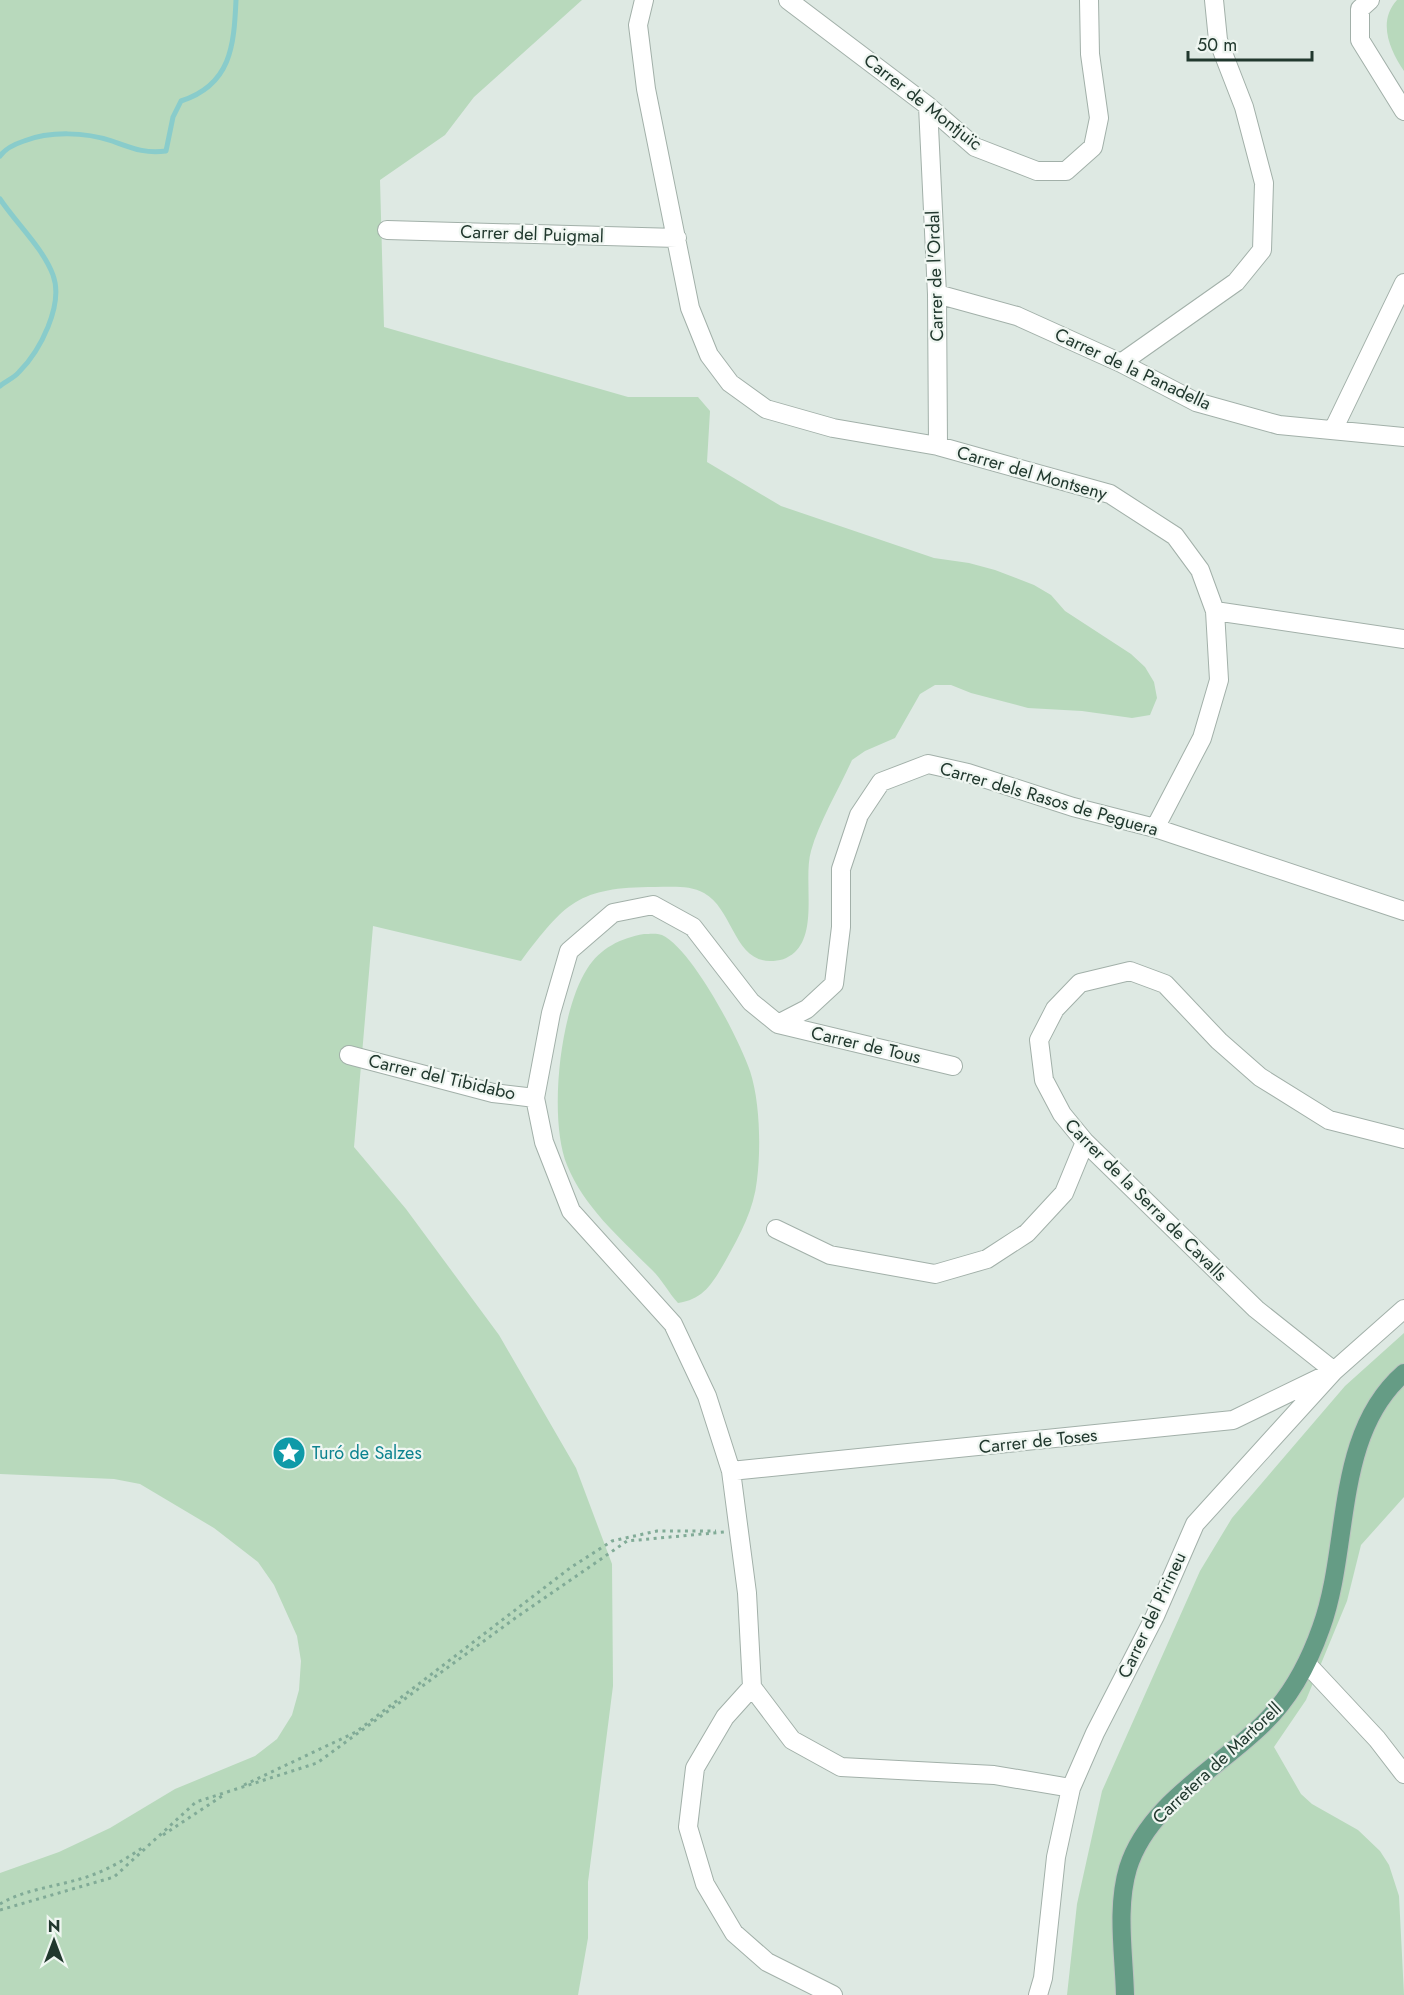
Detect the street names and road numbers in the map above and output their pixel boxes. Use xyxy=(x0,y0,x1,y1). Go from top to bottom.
street label: Carrer de Montjuïc xyxy=(858,47,988,157)
street label: Carrer de l'Ordal xyxy=(920,210,950,342)
street label: Carrer del Puigmal xyxy=(460,219,604,249)
street label: Carrer de la Panadella xyxy=(1051,321,1215,417)
street label: Carrer del Montseny xyxy=(954,439,1110,507)
street label: Carrer dels Rasos de Peguera xyxy=(937,755,1161,843)
street label: Carrer de Tous xyxy=(809,1020,923,1070)
street label: Carrer del Tibidabo xyxy=(366,1047,518,1107)
street label: Carrer de la Serra de Cavalls xyxy=(1059,1113,1233,1287)
street label: Carrer de Toses xyxy=(977,1422,1099,1460)
street label: Carrer del Pirineu xyxy=(1111,1548,1193,1682)
street label: Carretera de Martorell xyxy=(1147,1696,1287,1830)

